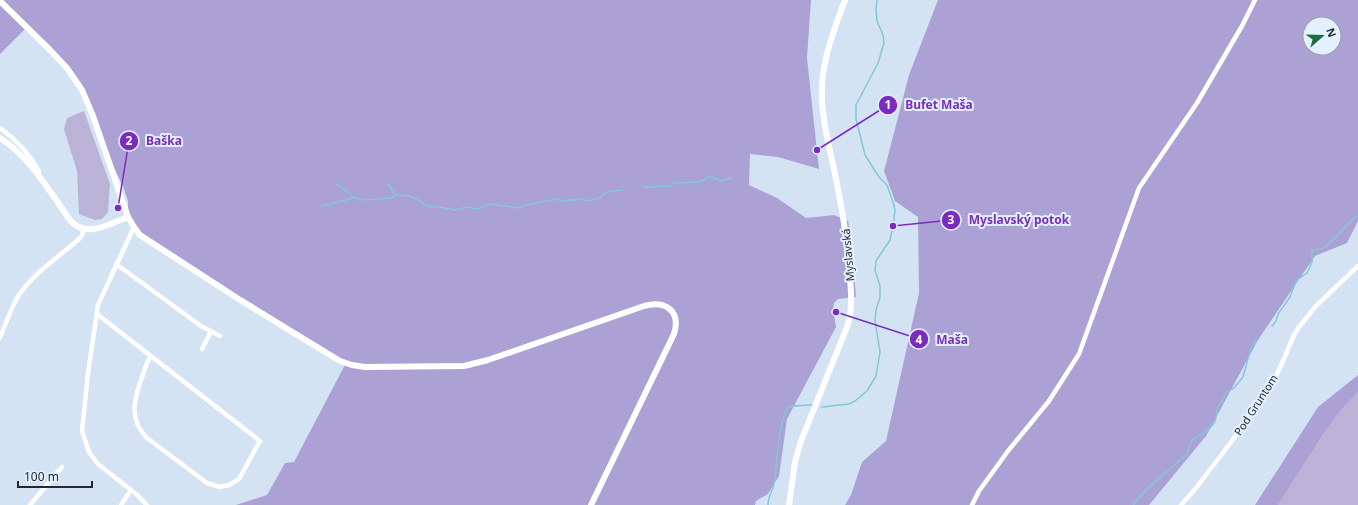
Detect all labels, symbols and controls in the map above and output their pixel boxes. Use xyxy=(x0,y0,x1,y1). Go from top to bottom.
north arrow xyxy=(1302,16,1342,56)
text: N xyxy=(1323,26,1340,39)
callout: Bufet Maša xyxy=(878,93,981,117)
text: 1 xyxy=(885,96,891,113)
text: Bufet Maša xyxy=(905,96,973,113)
callout: Baška xyxy=(119,129,190,153)
text: 2 xyxy=(126,132,133,149)
text: Baška xyxy=(146,132,182,149)
callout: Myslavský potok xyxy=(941,208,1077,232)
text: 3 xyxy=(948,211,955,228)
text: Myslavský potok xyxy=(969,211,1070,228)
street label: Myslavská xyxy=(838,228,857,282)
callout: Maša xyxy=(909,327,976,351)
text: 4 xyxy=(916,331,923,348)
text: Maša xyxy=(936,331,968,348)
street label: Pod Gruntom xyxy=(1230,371,1281,438)
scale bar xyxy=(18,463,92,489)
text: 100 m xyxy=(24,468,59,485)

